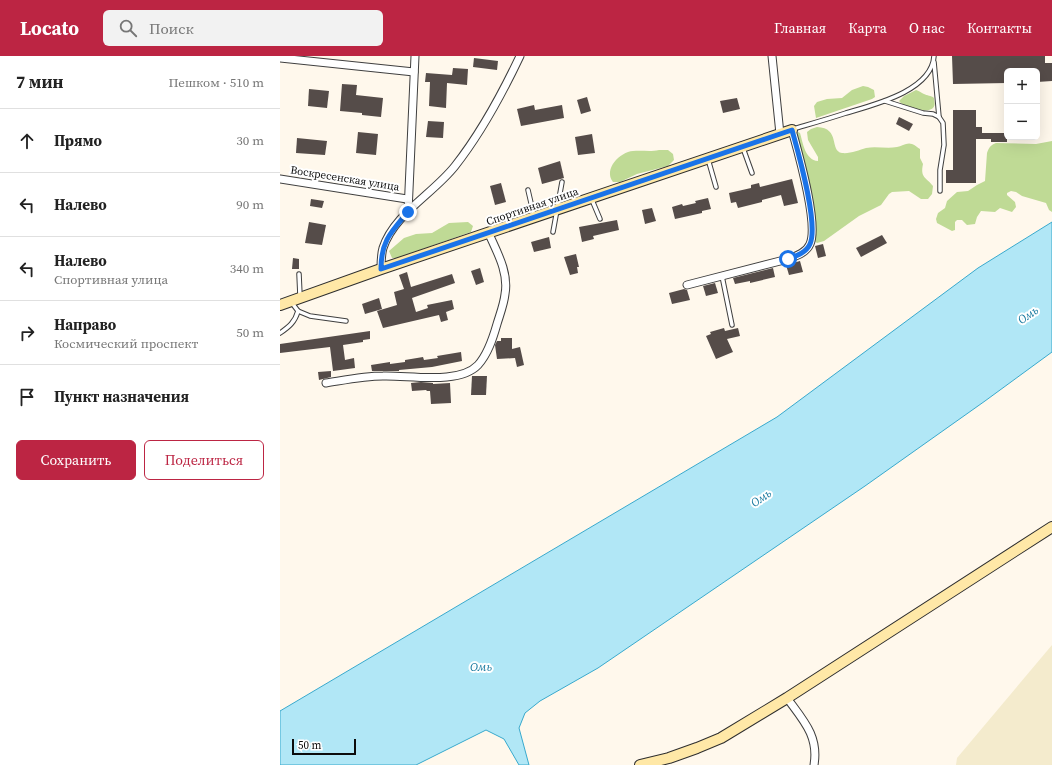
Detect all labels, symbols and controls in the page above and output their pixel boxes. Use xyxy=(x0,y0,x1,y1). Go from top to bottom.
search box xyxy=(103,10,383,46)
text: Locato xyxy=(20,15,79,41)
icon: search xyxy=(117,17,139,39)
text: Поиск xyxy=(149,18,194,39)
text: Главная xyxy=(774,18,826,38)
text: Карта xyxy=(848,18,887,38)
text: О нас xyxy=(909,18,945,38)
text: Контакты xyxy=(967,18,1032,38)
map controls xyxy=(1004,68,1040,140)
button: + xyxy=(1004,68,1040,104)
text: 7 мин xyxy=(16,70,64,94)
text: Пешком · 510 m xyxy=(169,74,264,91)
button: − xyxy=(1004,104,1040,140)
icon: ahead xyxy=(16,130,38,152)
text: Прямо xyxy=(54,130,102,151)
text: 30 m xyxy=(236,132,264,149)
street label: Воскресенская улица xyxy=(289,162,401,195)
street label: Спортивная улица xyxy=(484,184,581,229)
icon: left xyxy=(16,194,38,216)
text: Налево xyxy=(54,194,107,215)
text: 90 m xyxy=(236,196,264,213)
route end xyxy=(399,203,417,221)
text: Налево xyxy=(54,250,107,271)
route start xyxy=(779,250,797,268)
icon: left xyxy=(16,258,38,280)
text: 340 m xyxy=(230,260,264,277)
text: Спортивная улица xyxy=(54,271,168,288)
water label: Омь xyxy=(1014,302,1042,328)
text: Направо xyxy=(54,314,116,335)
icon: right xyxy=(16,322,38,344)
text: 50 m xyxy=(236,324,264,341)
text: Космический проспект xyxy=(54,335,198,352)
icon: arrive xyxy=(16,386,38,408)
text: Пункт назначения xyxy=(54,386,189,407)
button: Сохранить xyxy=(16,440,136,480)
button: Поделиться xyxy=(144,440,264,480)
water label: Омь xyxy=(747,485,775,511)
water label: Омь xyxy=(470,659,493,675)
scale bar xyxy=(292,737,356,756)
text: 50 m xyxy=(298,738,321,753)

